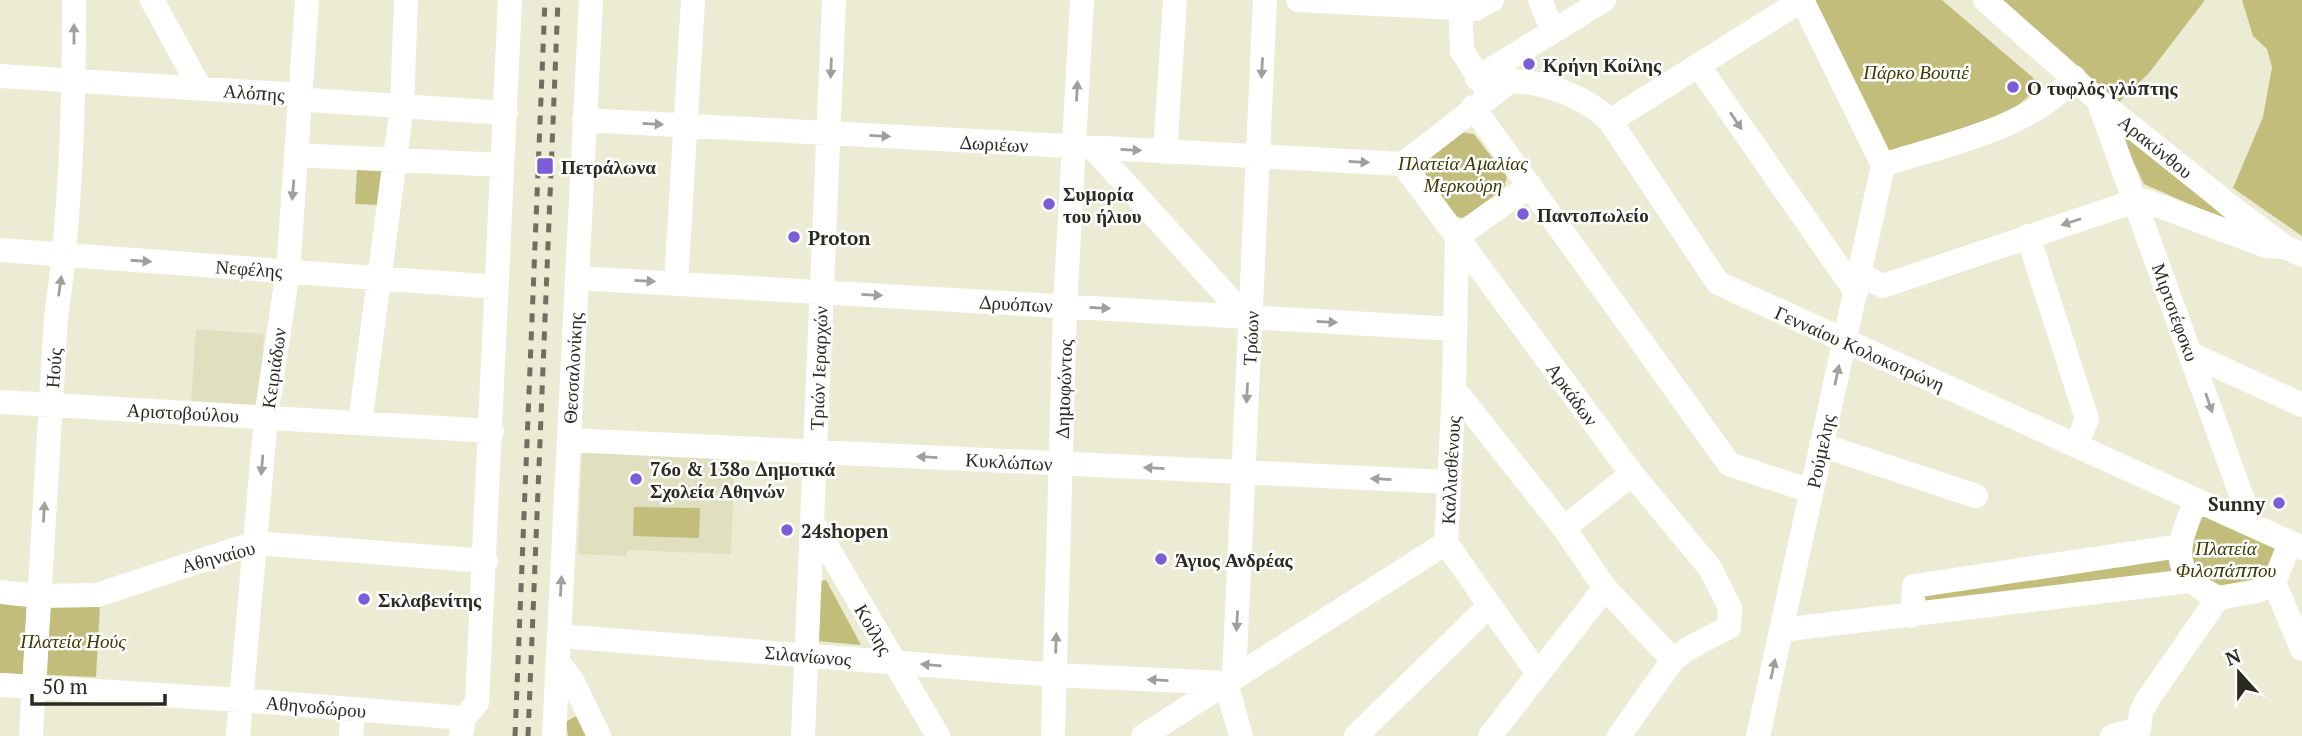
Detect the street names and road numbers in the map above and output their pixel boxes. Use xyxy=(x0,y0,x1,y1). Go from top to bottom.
street label: Αλόπης xyxy=(222,77,286,107)
street label: Αρακύνθου xyxy=(2114,108,2198,184)
street label: Δωριέων xyxy=(959,129,1029,157)
street label: Νεφέλης xyxy=(215,253,284,283)
street label: Μιρτσιέφσκυ xyxy=(2147,259,2205,365)
street label: Δρυόπων xyxy=(979,289,1054,317)
street label: Γενναίου Κολοκοτρώνη xyxy=(1771,299,1949,397)
street label: Τριών Ιεραρχών xyxy=(803,305,833,431)
street label: Τρώων xyxy=(1236,310,1264,366)
street label: Θεσσαλονίκης xyxy=(557,311,587,424)
street label: Κειριάδων xyxy=(255,326,291,410)
street label: Δημοφώντος xyxy=(1049,338,1077,439)
street label: Ηούς xyxy=(39,347,67,389)
street label: Αρκάδων xyxy=(1542,357,1605,431)
street label: Αριστοβούλου xyxy=(126,397,240,427)
street label: Ρούμελης xyxy=(1800,411,1840,490)
street label: Καλλισθένους xyxy=(1435,415,1465,525)
street label: Κυκλώπων xyxy=(965,446,1054,476)
street label: Αθηναίου xyxy=(178,534,258,578)
street label: Κοίλης xyxy=(849,599,899,659)
street label: Σιλανίωνος xyxy=(763,639,853,671)
street label: Αθηνοδώρου xyxy=(265,689,367,723)

